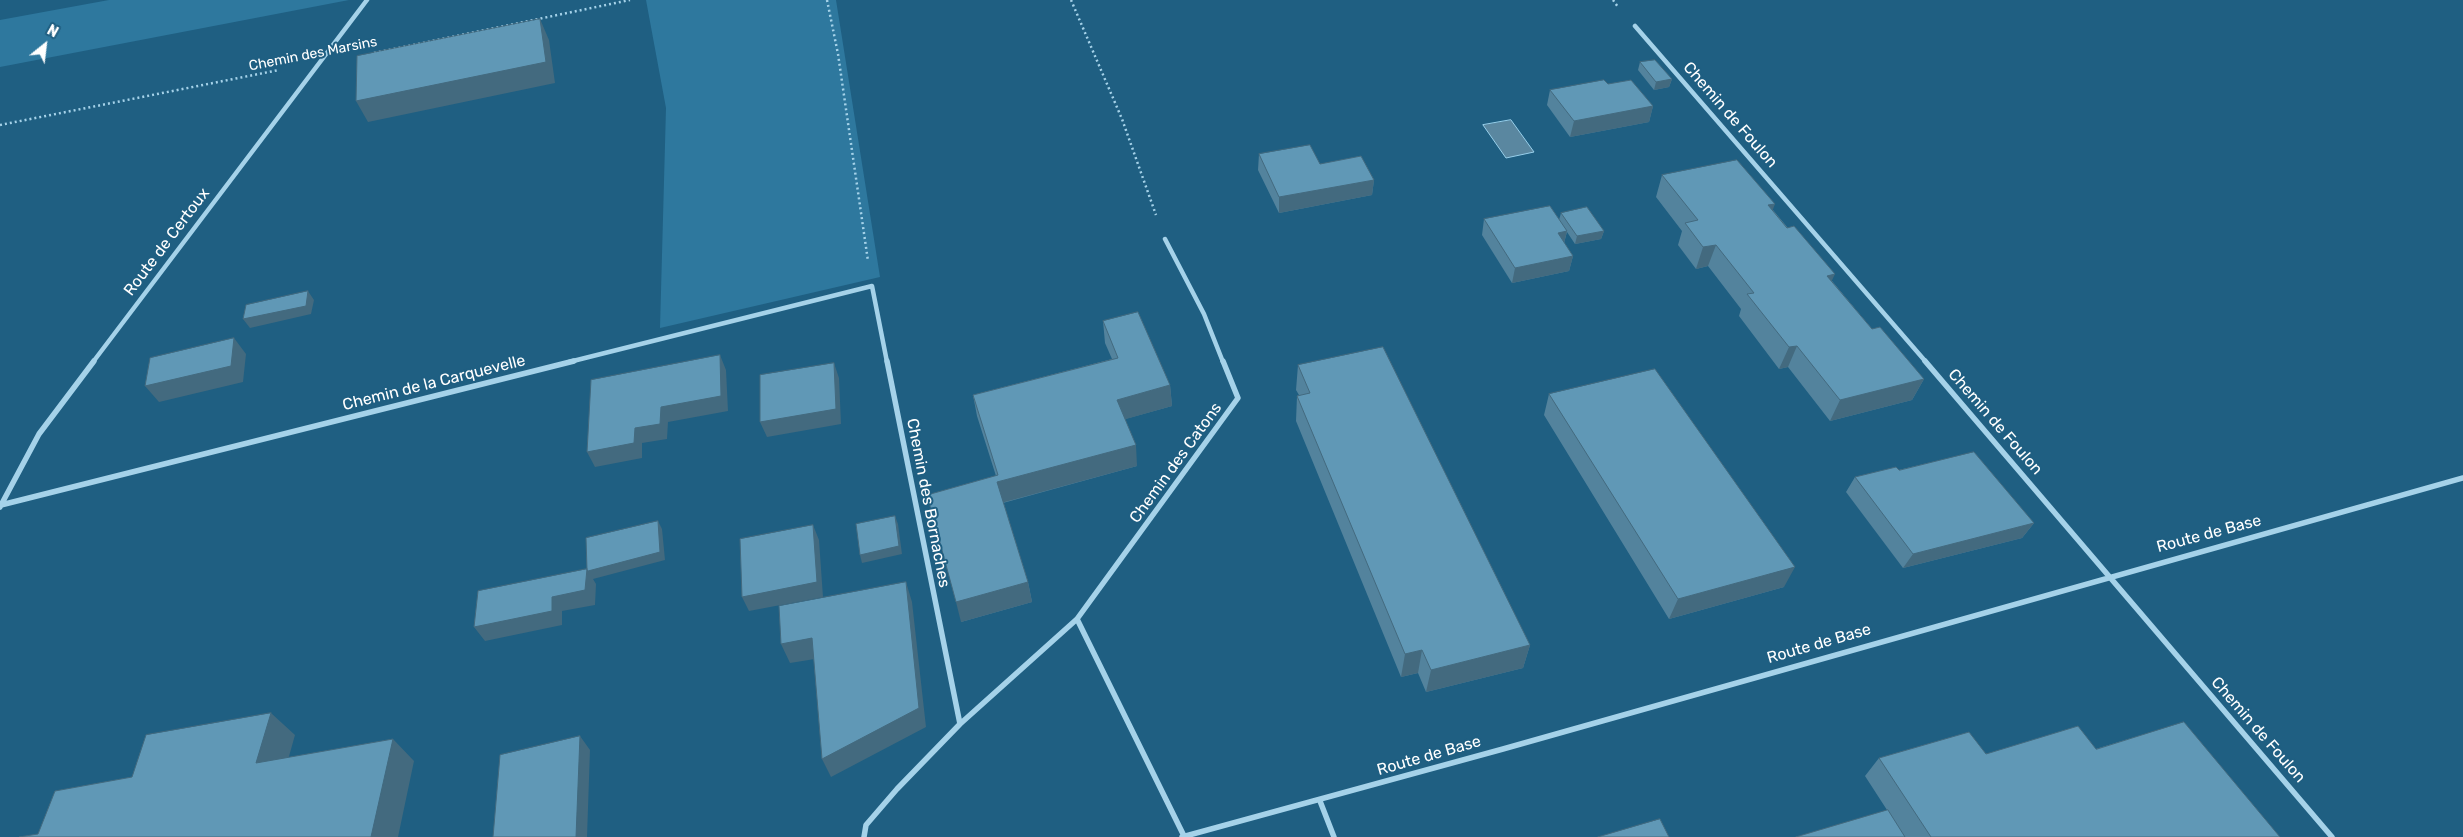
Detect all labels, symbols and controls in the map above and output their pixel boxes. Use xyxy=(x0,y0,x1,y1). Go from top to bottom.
north arrow xyxy=(20,20,70,70)
text: N xyxy=(44,22,61,41)
street label: Chemin des Marsins xyxy=(247,33,379,75)
street label: Chemin de Foulon xyxy=(1679,58,1781,172)
street label: Route de Certoux xyxy=(120,184,214,300)
street label: Chemin de la Carquevelle xyxy=(341,351,527,415)
street label: Chemin de Foulon xyxy=(1944,365,2046,479)
street label: Chemin des Catons xyxy=(1126,399,1226,527)
street label: Chemin des Bornaches xyxy=(902,417,954,589)
street label: Route de Base xyxy=(2155,511,2263,557)
street label: Route de Base xyxy=(1765,620,1873,668)
street label: Chemin de Foulon xyxy=(2207,673,2309,787)
street label: Route de Base xyxy=(1375,732,1483,780)

